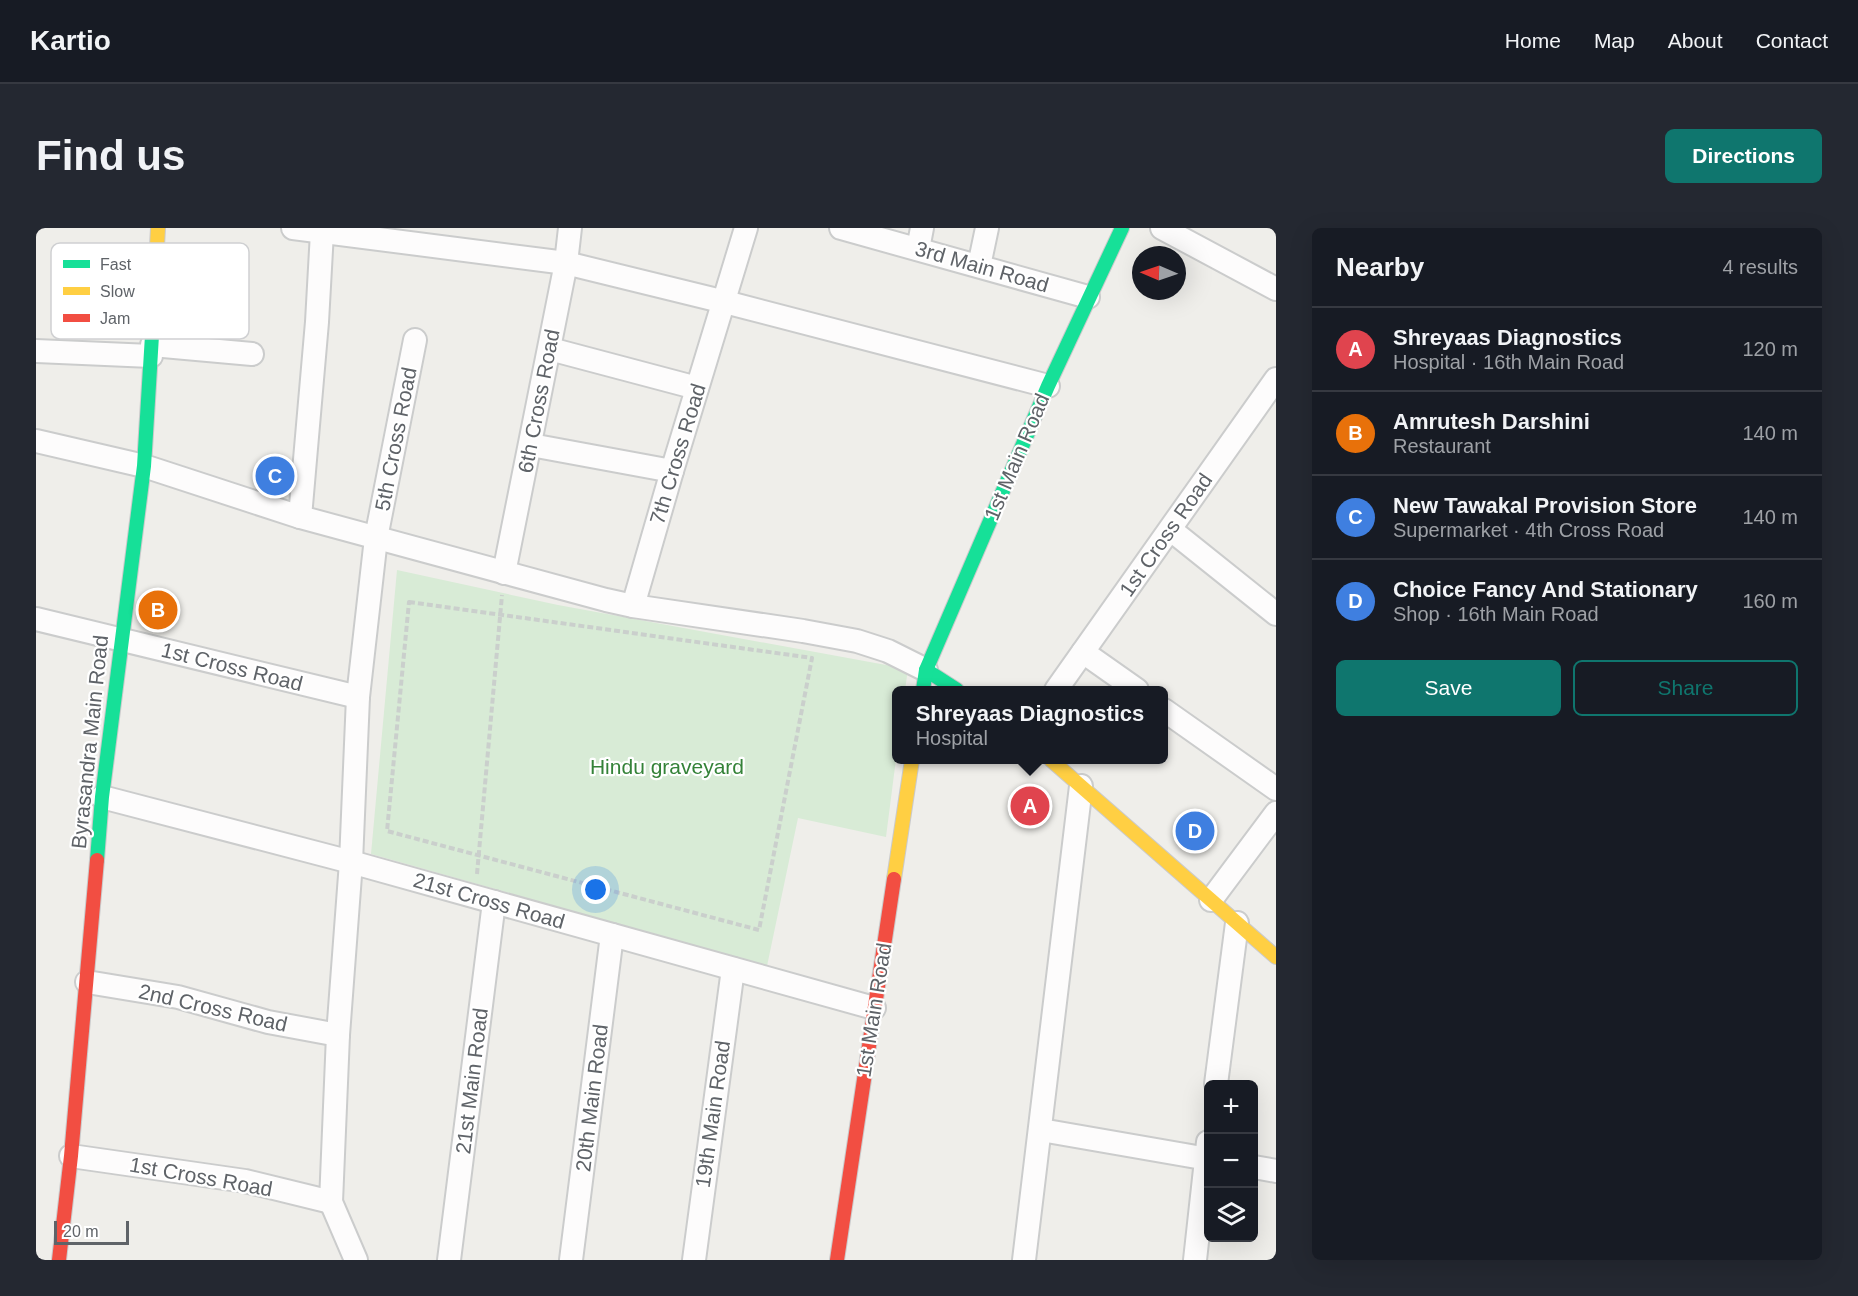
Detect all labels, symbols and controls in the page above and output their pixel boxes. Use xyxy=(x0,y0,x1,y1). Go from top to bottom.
text: Kartio xyxy=(30,25,111,56)
text: Home xyxy=(1505,29,1561,52)
text: Map xyxy=(1594,29,1635,52)
text: About xyxy=(1668,29,1723,52)
text: Contact xyxy=(1756,29,1828,52)
button: Directions xyxy=(1665,129,1822,183)
text: Find us xyxy=(36,132,185,179)
street label: 3rd Main Road xyxy=(913,236,1052,297)
legend xyxy=(51,243,249,339)
north arrow xyxy=(1132,246,1186,300)
text: Nearby xyxy=(1336,252,1424,282)
text: Fast xyxy=(100,256,132,273)
text: 4 results xyxy=(1722,256,1798,278)
text: Slow xyxy=(100,283,135,300)
text: Jam xyxy=(100,310,130,327)
text: Shreyaas Diagnostics xyxy=(1393,325,1622,350)
street label: 6th Cross Road xyxy=(513,327,564,475)
text: A xyxy=(1348,338,1363,360)
text: 120 m xyxy=(1742,338,1798,360)
text: Hospital · 16th Main Road xyxy=(1393,351,1624,373)
street label: 5th Cross Road xyxy=(370,365,421,513)
street label: 7th Cross Road xyxy=(645,381,710,527)
street label: 1st Main Road xyxy=(980,390,1054,524)
text: Amrutesh Darshini xyxy=(1393,409,1590,434)
text: B xyxy=(1348,422,1363,444)
text: 140 m xyxy=(1742,422,1798,444)
text: Restaurant xyxy=(1393,435,1491,457)
pin: C xyxy=(256,454,294,498)
street label: 1st Cross Road xyxy=(1115,469,1217,601)
text: New Tawakal Provision Store xyxy=(1393,493,1697,518)
text: C xyxy=(1348,506,1363,528)
text: 140 m xyxy=(1742,506,1798,528)
text: Supermarket · 4th Cross Road xyxy=(1393,519,1664,541)
text: Choice Fancy And Stationary xyxy=(1393,577,1698,602)
pin: B xyxy=(138,588,178,632)
text: D xyxy=(1348,590,1363,612)
text: 160 m xyxy=(1742,590,1798,612)
text: Shop · 16th Main Road xyxy=(1393,603,1599,625)
street label: Byrasandra Main Road xyxy=(67,634,112,850)
street label: 1st Cross Road xyxy=(159,638,305,695)
button: Save xyxy=(1336,660,1561,716)
button: Share xyxy=(1573,660,1798,716)
popup xyxy=(892,686,1168,764)
text: Shreyaas Diagnostics xyxy=(916,701,1144,726)
text: Hospital xyxy=(916,727,988,749)
park label: Hindu graveyard xyxy=(590,755,744,778)
pin: A xyxy=(1010,784,1050,828)
pin: D xyxy=(1176,808,1214,854)
street label: 21st Cross Road xyxy=(411,868,567,933)
your location xyxy=(581,875,610,904)
street label: 1st Main Road xyxy=(852,941,895,1079)
street label: 2nd Cross Road xyxy=(137,979,290,1036)
street label: 21st Main Road xyxy=(451,1007,492,1155)
street label: 20th Main Road xyxy=(571,1023,612,1173)
street label: 19th Main Road xyxy=(691,1039,734,1189)
map controls xyxy=(1204,1080,1258,1242)
button: + xyxy=(1204,1080,1258,1134)
button: − xyxy=(1204,1134,1258,1188)
street label: 1st Cross Road xyxy=(128,1153,274,1200)
button: layers xyxy=(1204,1188,1258,1242)
scale bar xyxy=(54,1218,129,1246)
text: 20 m xyxy=(63,1223,99,1240)

